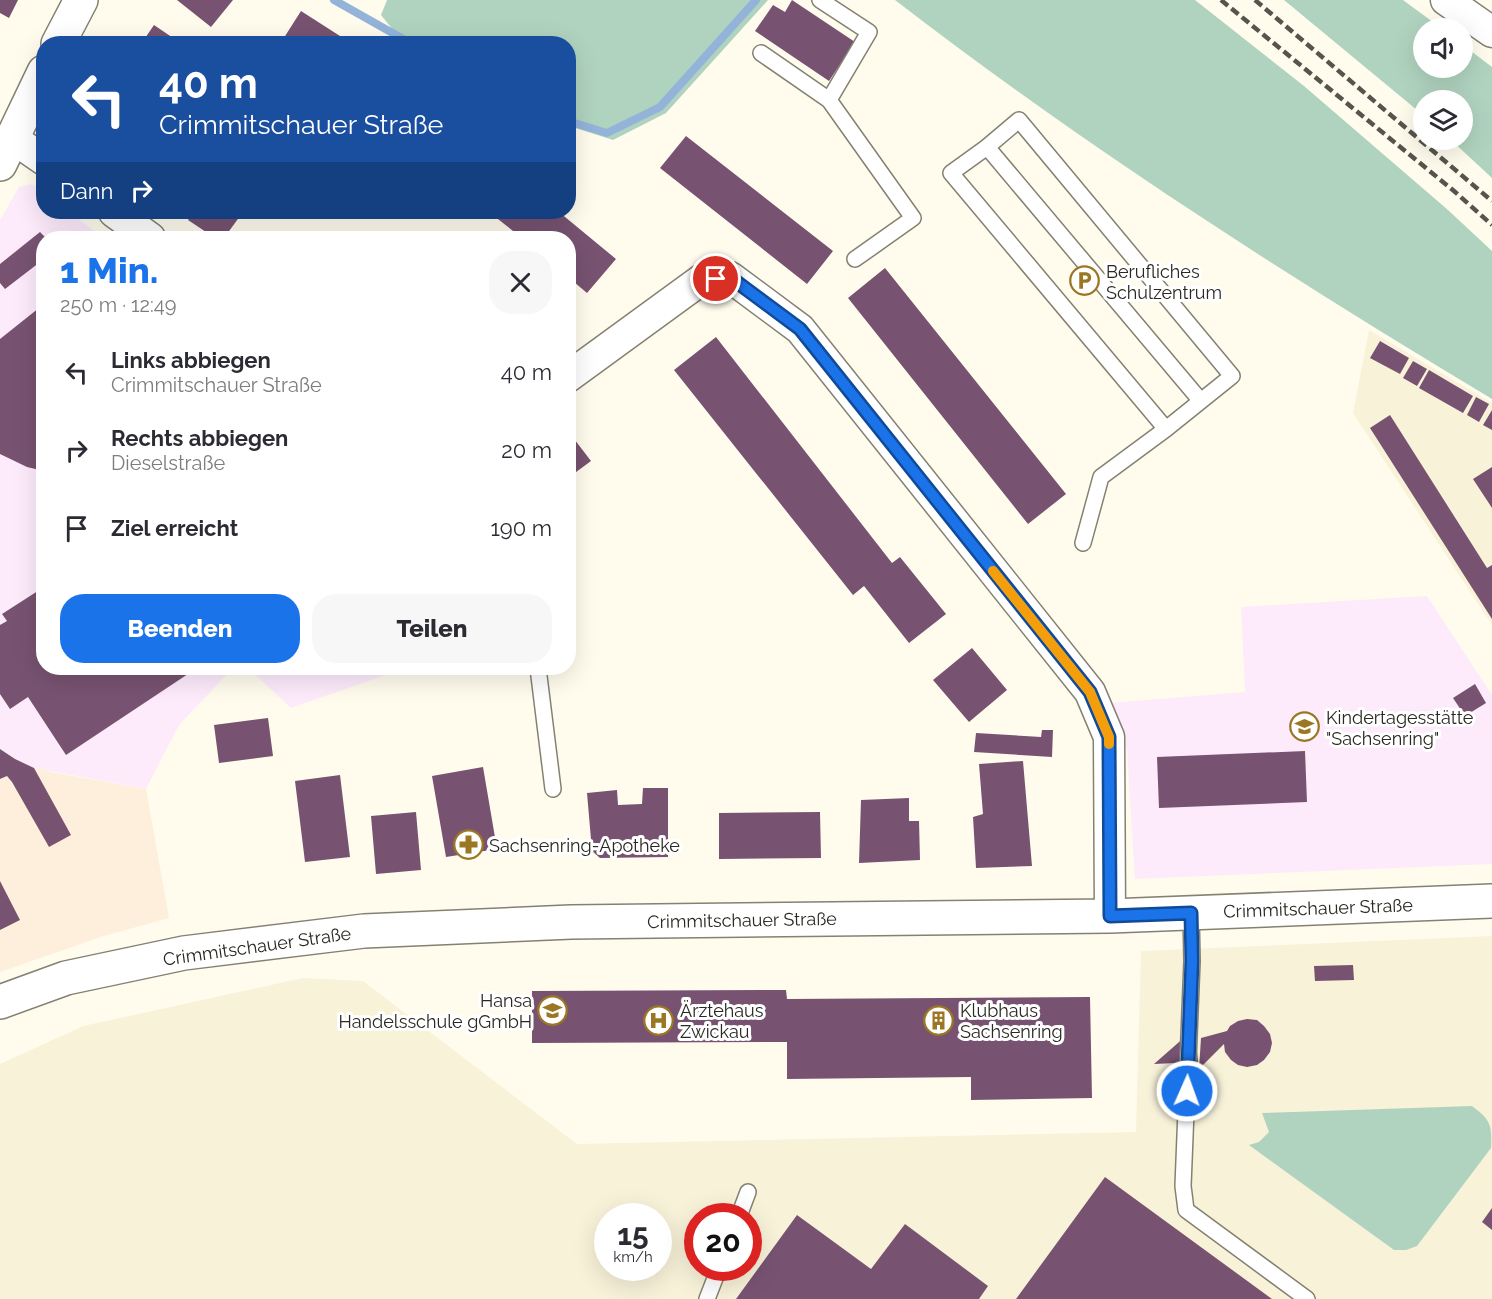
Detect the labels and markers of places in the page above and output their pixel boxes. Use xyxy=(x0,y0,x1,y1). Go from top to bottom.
pin xyxy=(690,253,741,304)
place label: Berufliches Schulzentrum xyxy=(1106,261,1222,303)
parking icon: Berufliches Schulzentrum xyxy=(1069,265,1101,297)
place label: Kindertagesstätte "Sachsenring" xyxy=(1326,707,1474,749)
school or university icon: Kindertagesstätte "Sachsenring" xyxy=(1289,711,1321,743)
pharmacy icon: Sachsenring-Apotheke xyxy=(452,829,484,861)
place label: Sachsenring-Apotheke xyxy=(489,835,680,856)
place label: Hansa Handelsschule gGmbH xyxy=(339,990,532,1032)
school or university icon: Hansa Handelsschule gGmbH xyxy=(537,994,569,1026)
place label: Ärztehaus Zwickau xyxy=(680,1000,764,1042)
place label: Klubhaus Sachsenring xyxy=(960,1000,1063,1042)
hospital icon: Ärztehaus Zwickau xyxy=(643,1004,675,1036)
building icon: Klubhaus Sachsenring xyxy=(923,1004,955,1036)

